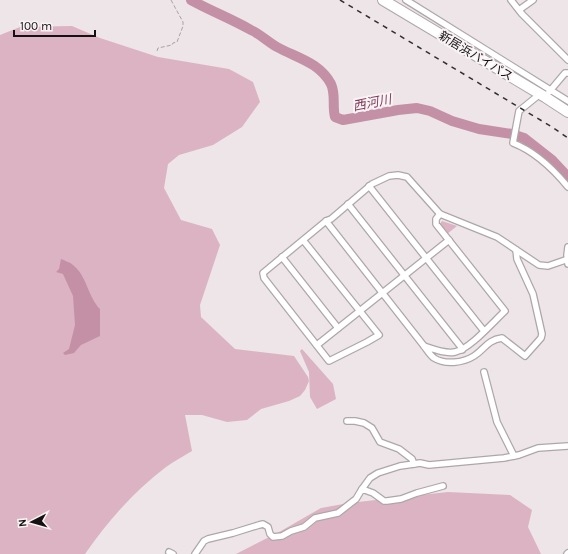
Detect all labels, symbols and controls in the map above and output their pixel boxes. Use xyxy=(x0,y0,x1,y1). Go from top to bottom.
scale bar xyxy=(14,12,95,38)
text: 100 m xyxy=(20,19,52,33)
street label: 新居浜バイパス xyxy=(436,28,516,84)
water label: 西河川 xyxy=(352,91,395,114)
north arrow xyxy=(12,502,52,542)
text: N xyxy=(16,518,29,528)

